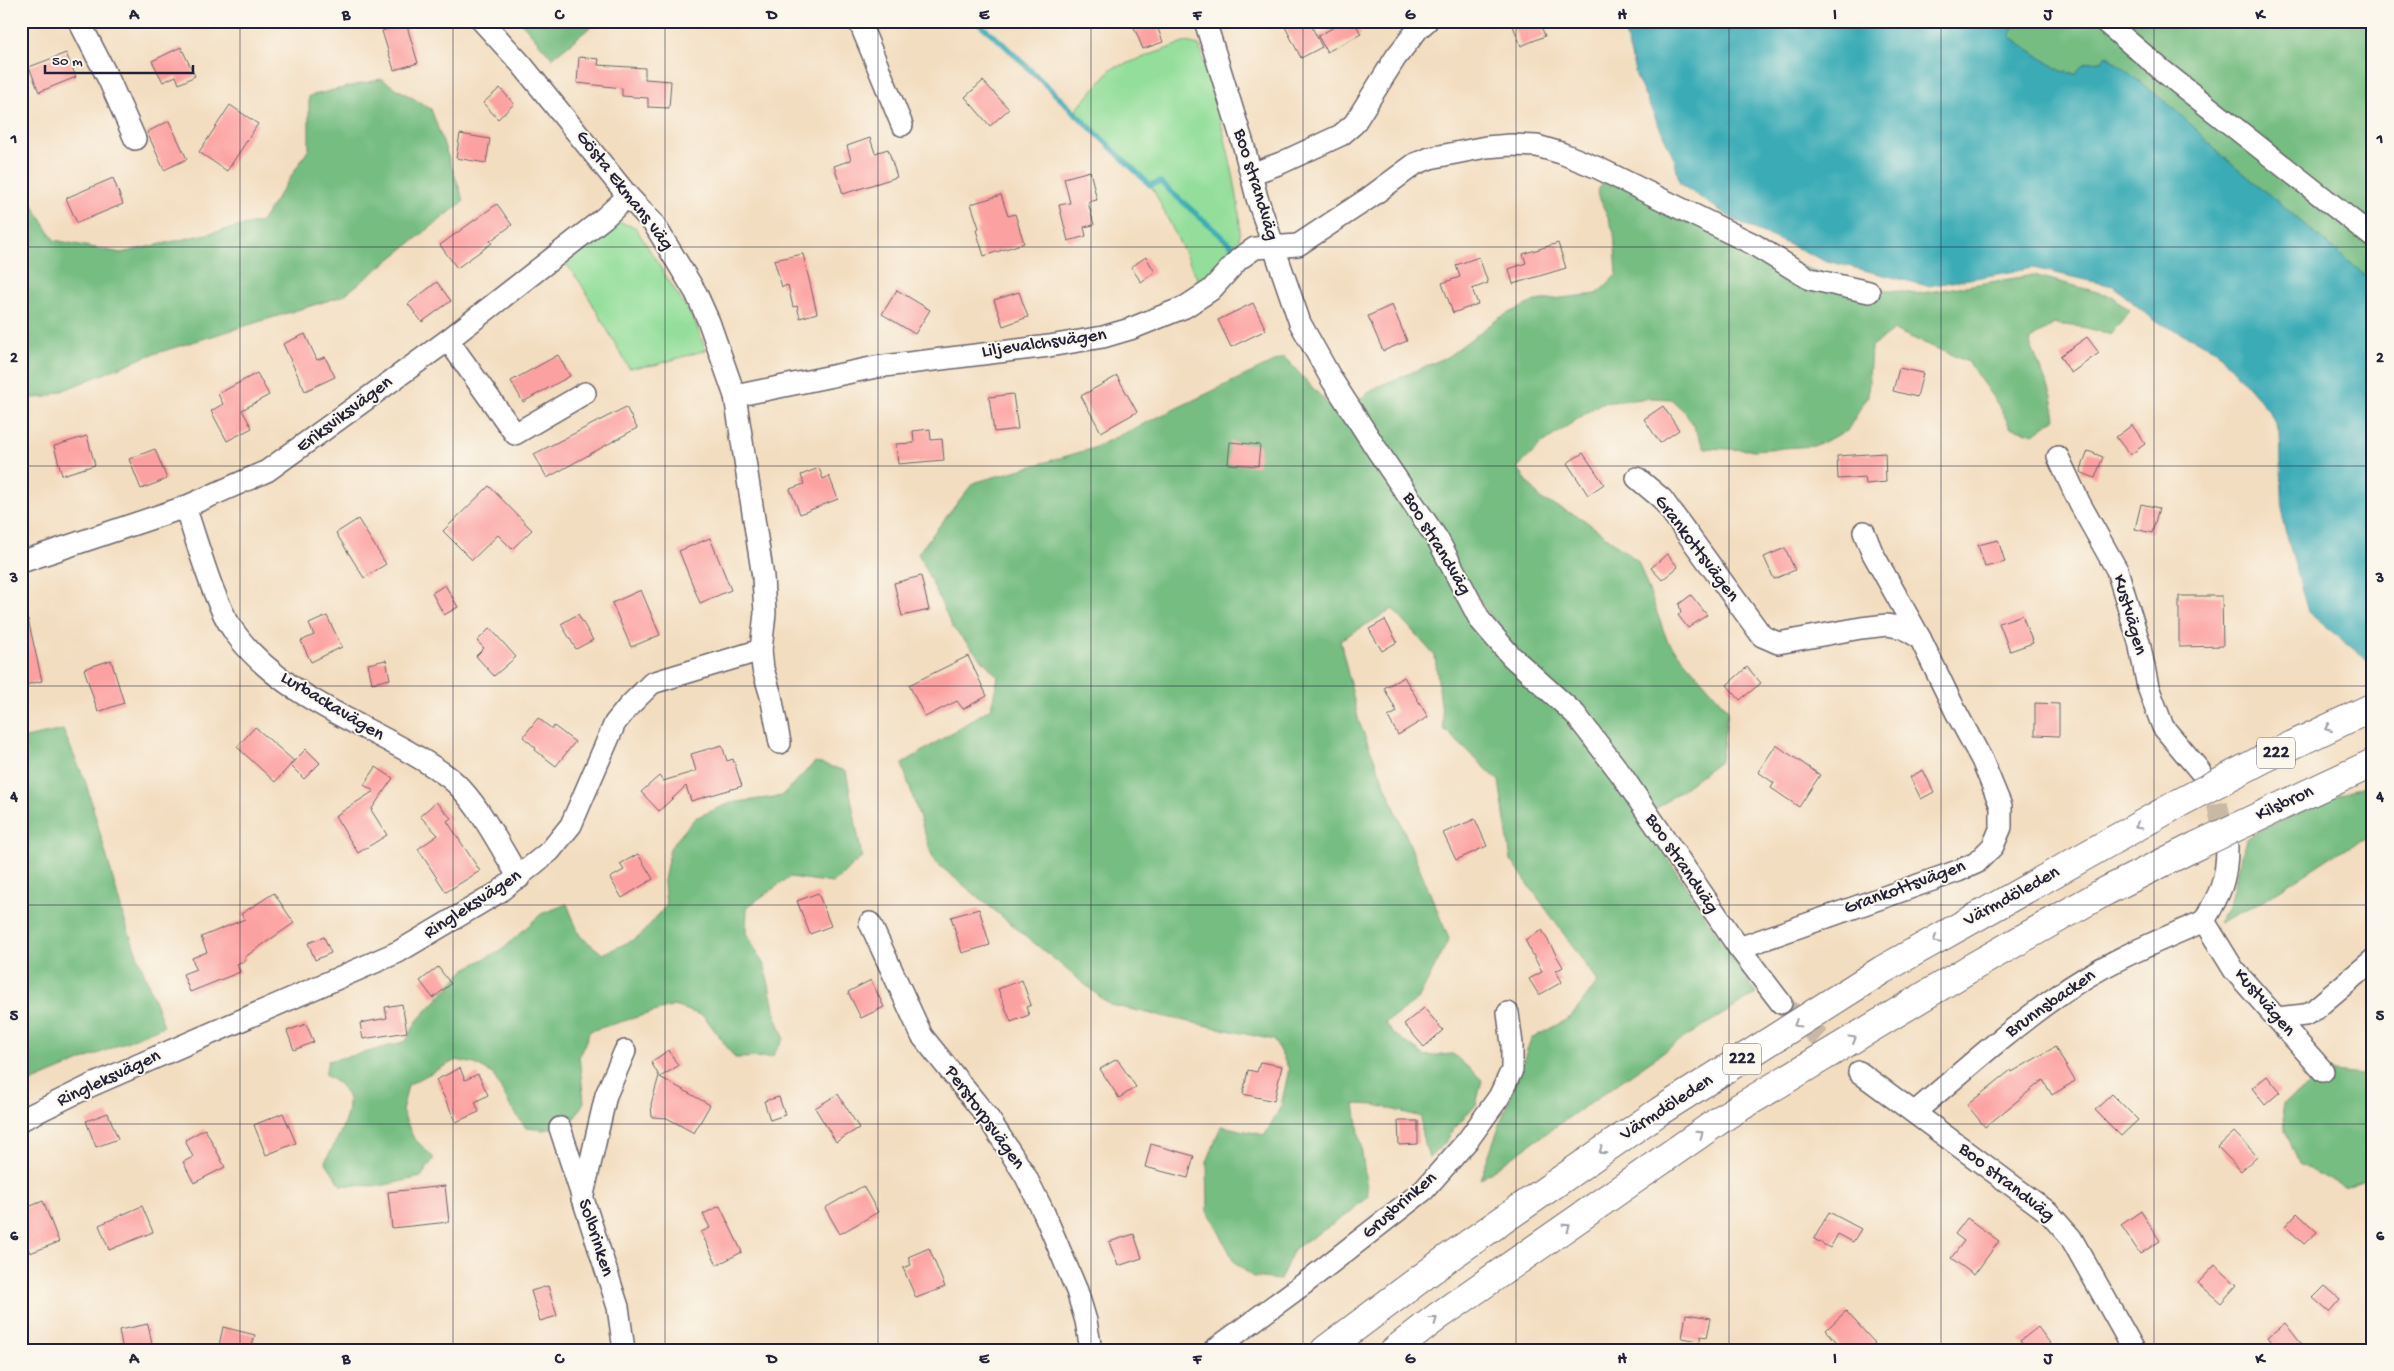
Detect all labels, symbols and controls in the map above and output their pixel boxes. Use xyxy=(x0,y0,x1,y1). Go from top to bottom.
text: A xyxy=(128,7,140,26)
text: B xyxy=(341,7,351,26)
text: C xyxy=(554,7,565,26)
text: D xyxy=(765,7,778,26)
text: E xyxy=(979,7,990,26)
text: F xyxy=(1192,7,1203,26)
text: G xyxy=(1405,7,1416,26)
text: H xyxy=(1617,7,1627,26)
text: I xyxy=(1833,7,1837,26)
text: J xyxy=(2043,7,2054,26)
text: K xyxy=(2255,7,2267,26)
scale bar xyxy=(45,42,192,74)
text: 50 m xyxy=(52,53,83,71)
street label: Boo strandväg xyxy=(1227,125,1283,244)
street label: Gösta Ekmans väg xyxy=(570,126,678,256)
text: 1 xyxy=(10,131,17,150)
text: 1 xyxy=(2376,131,2383,150)
street label: Liljevalchsvägen xyxy=(980,324,1108,364)
text: 2 xyxy=(10,350,18,369)
text: 2 xyxy=(2376,350,2384,369)
street label: Eriksviksvägen xyxy=(292,371,398,459)
street label: Boo strandväg xyxy=(1396,488,1476,600)
street label: Grankottsvägen xyxy=(1648,491,1744,607)
text: 3 xyxy=(9,570,18,589)
text: 3 xyxy=(2375,570,2384,589)
street label: Kustvägen xyxy=(2107,572,2151,658)
street label: Lurbackavägen xyxy=(276,667,388,747)
one-way arrow xyxy=(2325,722,2334,732)
road number: 222 xyxy=(2257,738,2295,768)
street label: Kilsbron xyxy=(2252,781,2318,827)
text: 4 xyxy=(9,789,18,808)
text: 4 xyxy=(2375,789,2384,808)
street label: Boo strandväg xyxy=(1639,809,1723,919)
one-way arrow xyxy=(2135,820,2144,830)
street label: Grankottsvägen xyxy=(1841,855,1969,921)
street label: Värmdöleden xyxy=(1959,861,2064,933)
street label: Ringleksvägen xyxy=(420,865,526,945)
one-way arrow xyxy=(1932,934,1941,944)
street label: Kustvägen xyxy=(2228,964,2300,1042)
street label: Brunnsbacken xyxy=(2001,965,2100,1044)
text: 5 xyxy=(10,1008,19,1027)
text: 5 xyxy=(2376,1008,2385,1027)
one-way arrow xyxy=(1793,1018,1802,1028)
one-way arrow xyxy=(1848,1035,1857,1045)
road number: 222 xyxy=(1723,1044,1761,1074)
street label: Ringleksvägen xyxy=(53,1045,165,1113)
street label: Perstorpsvägen xyxy=(938,1061,1030,1175)
street label: Värmdöleden xyxy=(1615,1069,1718,1147)
one-way arrow xyxy=(1694,1131,1704,1140)
street label: Boo strandväg xyxy=(1952,1138,2059,1228)
one-way arrow xyxy=(1598,1145,1608,1154)
street label: Grusbrinken xyxy=(1358,1167,1442,1245)
street label: Solbrinken xyxy=(572,1196,618,1280)
one-way arrow xyxy=(1561,1224,1571,1233)
text: 6 xyxy=(10,1228,19,1247)
text: 6 xyxy=(2376,1228,2385,1247)
one-way arrow xyxy=(1428,1317,1438,1326)
text: A xyxy=(128,1351,140,1370)
text: B xyxy=(341,1351,351,1370)
text: C xyxy=(554,1351,565,1370)
text: D xyxy=(765,1351,778,1370)
text: E xyxy=(979,1351,990,1370)
text: F xyxy=(1192,1351,1203,1370)
text: G xyxy=(1405,1351,1416,1370)
text: H xyxy=(1617,1351,1627,1370)
text: I xyxy=(1833,1351,1837,1370)
text: J xyxy=(2043,1351,2054,1370)
text: K xyxy=(2255,1351,2267,1370)

